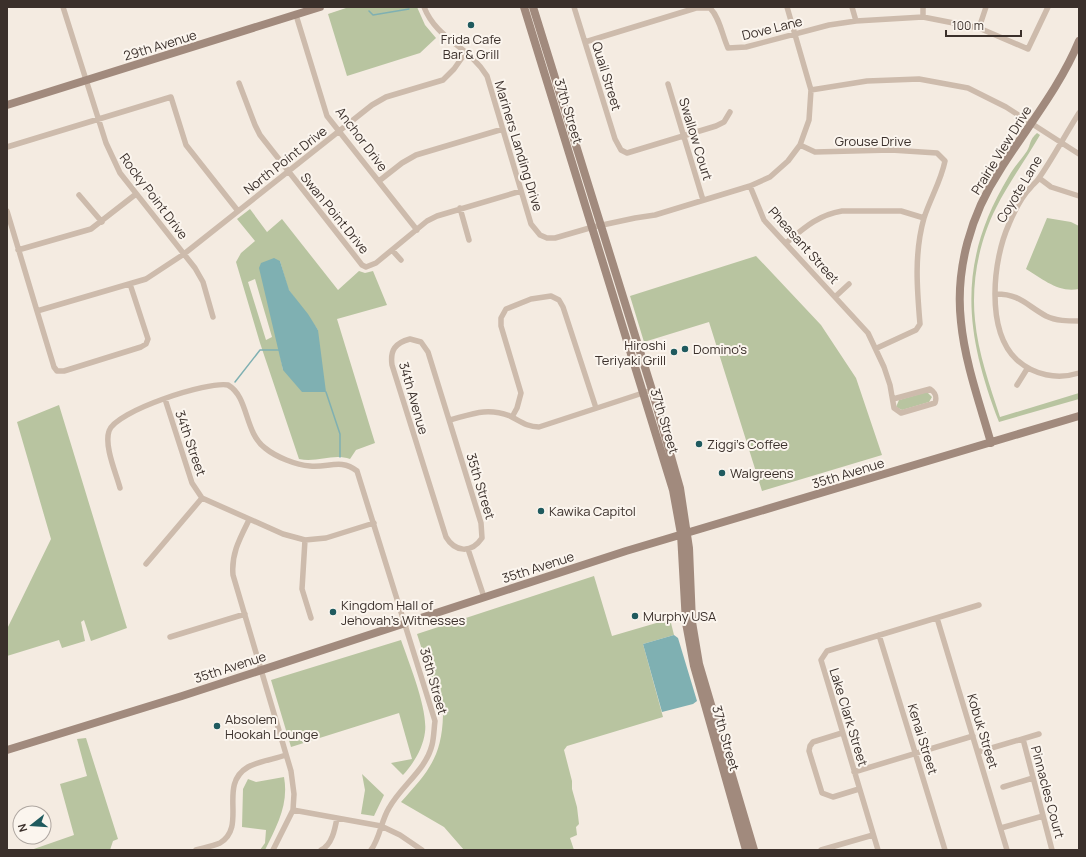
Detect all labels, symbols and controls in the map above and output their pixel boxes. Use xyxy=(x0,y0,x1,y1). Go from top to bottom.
street label: Dove Lane xyxy=(740,12,805,44)
scale bar xyxy=(946,12,1021,38)
text: 100 m xyxy=(952,17,984,34)
marker: Frida Cafe Bar & Grill xyxy=(466,20,476,30)
street label: 29th Avenue xyxy=(121,25,199,65)
place label: Frida Cafe Bar & Grill xyxy=(441,30,502,63)
street label: Quail Street xyxy=(588,39,626,113)
street label: 37th Street xyxy=(551,76,587,146)
street label: Mariners Landing Drive xyxy=(491,78,548,214)
street label: Swallow Court xyxy=(675,95,717,183)
street label: Prairie View Drive xyxy=(967,102,1036,198)
street label: Anchor Drive xyxy=(332,103,392,175)
street label: North Point Drive xyxy=(240,121,331,198)
street label: Grouse Drive xyxy=(835,132,912,150)
street label: Rocky Point Drive xyxy=(116,149,193,243)
street label: Coyote Lane xyxy=(992,152,1046,226)
street label: Swan Point Drive xyxy=(297,169,374,258)
street label: Pheasant Street xyxy=(765,203,843,287)
place label: Hiroshi Teriyaki Grill xyxy=(595,336,666,369)
place label: Domino's xyxy=(693,340,747,358)
marker: Domino's xyxy=(680,344,690,354)
marker: Hiroshi Teriyaki Grill xyxy=(669,347,679,357)
street label: 34th Avenue xyxy=(395,360,433,437)
street label: 37th Street xyxy=(647,386,683,456)
street label: 34th Street xyxy=(171,408,211,478)
place label: Ziggi's Coffee xyxy=(707,435,788,453)
marker: Ziggi's Coffee xyxy=(694,439,704,449)
street label: 35th Street xyxy=(462,451,500,521)
street label: 35th Avenue xyxy=(810,453,887,493)
place label: Walgreens xyxy=(730,464,794,482)
marker: Walgreens xyxy=(717,468,727,478)
place label: Kawika Capitol xyxy=(549,502,636,520)
marker: Kawika Capitol xyxy=(536,506,546,516)
street label: 35th Avenue xyxy=(500,547,577,587)
place label: Kingdom Hall of Jehovah's Witnesses xyxy=(341,596,466,629)
marker: Kingdom Hall of Jehovah's Witnesses xyxy=(328,607,338,617)
place label: Murphy USA xyxy=(643,607,716,625)
marker: Murphy USA xyxy=(630,611,640,621)
street label: 36th Street xyxy=(416,645,452,717)
street label: 35th Avenue xyxy=(192,647,269,687)
street label: Lake Clark Street xyxy=(826,666,872,768)
street label: Kobuk Street xyxy=(963,691,1003,771)
street label: Kenai Street xyxy=(904,701,942,777)
street label: 37th Street xyxy=(708,703,744,773)
place label: Absolem Hookah Lounge xyxy=(225,710,319,743)
marker: Absolem Hookah Lounge xyxy=(212,721,222,731)
street label: Pinnacles Court xyxy=(1027,744,1069,840)
north arrow xyxy=(12,805,52,845)
text: N xyxy=(14,822,30,834)

